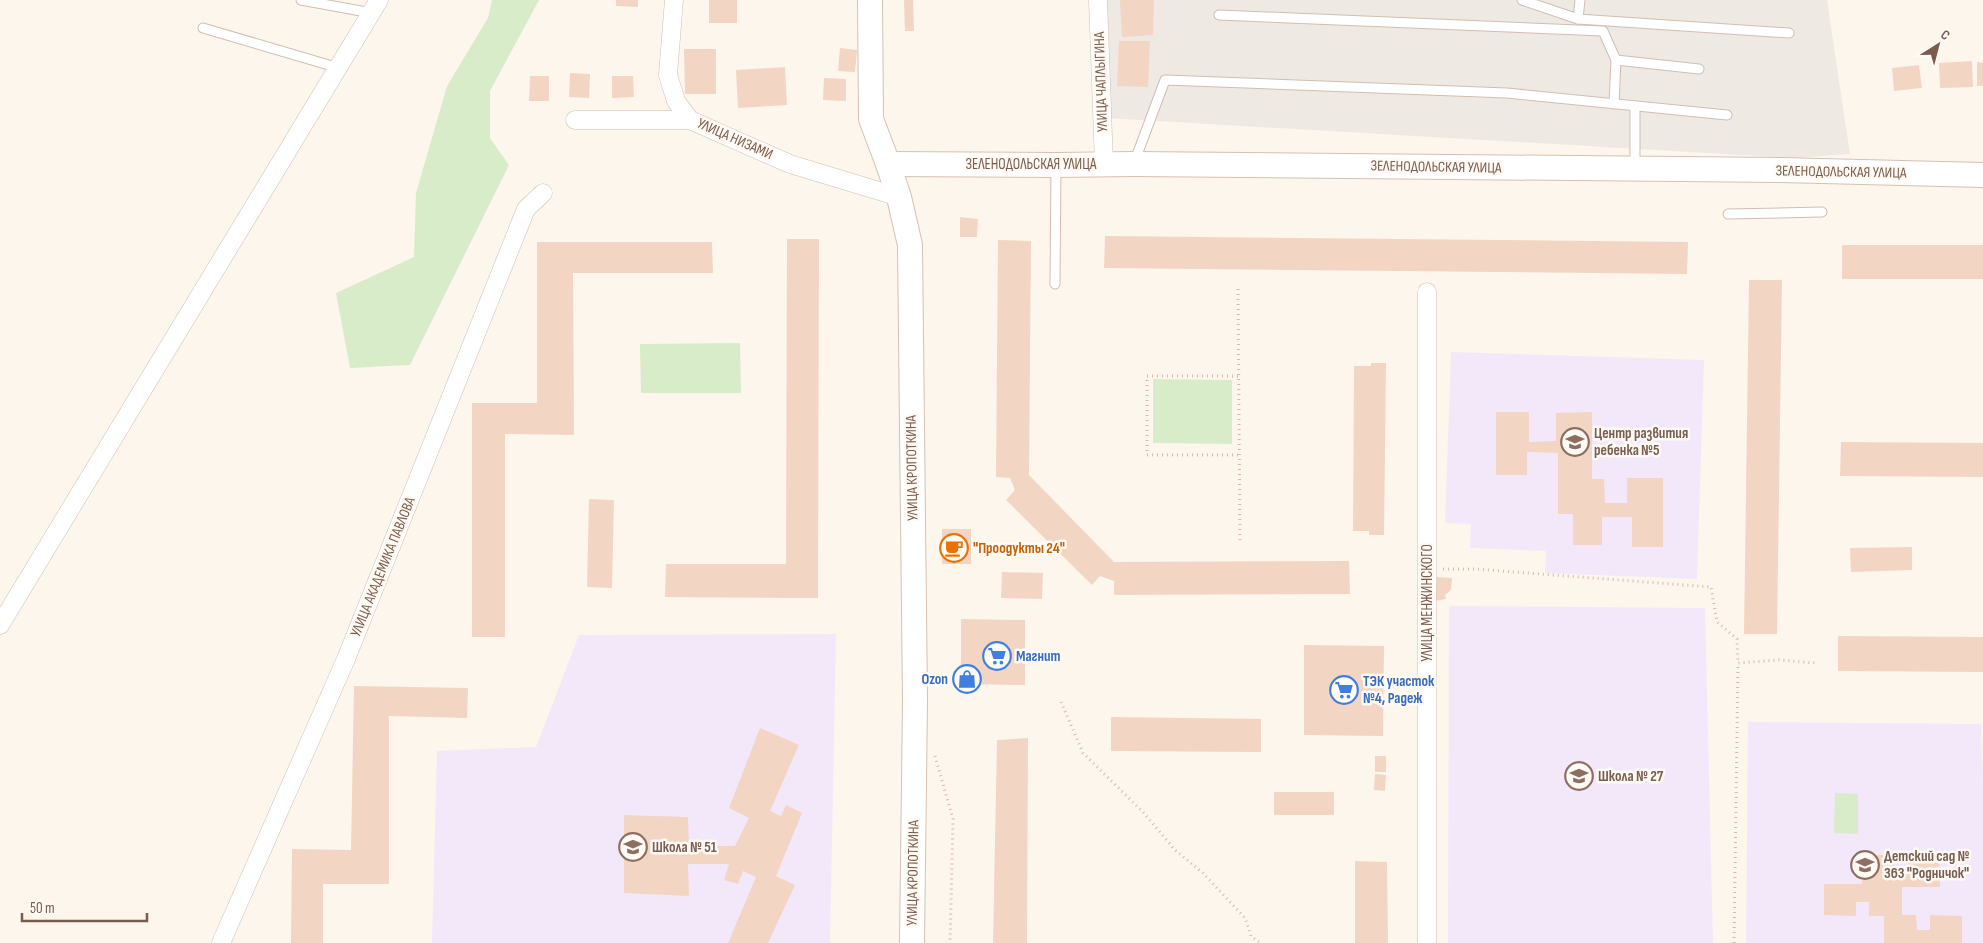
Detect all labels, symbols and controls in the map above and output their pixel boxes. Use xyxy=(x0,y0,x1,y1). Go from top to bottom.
north arrow xyxy=(1913,20,1963,70)
text: С xyxy=(1937,26,1953,44)
street label: УЛИЦА ЧАПЛЫГИНА xyxy=(1090,31,1112,133)
street label: УЛИЦА НИЗАМИ xyxy=(694,114,776,164)
street label: ЗЕЛЕНОДОЛЬСКАЯ УЛИЦА xyxy=(966,155,1097,174)
street label: ЗЕЛЕНОДОЛЬСКАЯ УЛИЦА xyxy=(1370,156,1502,178)
street label: ЗЕЛЕНОДОЛЬСКАЯ УЛИЦА xyxy=(1775,161,1907,183)
street label: УЛИЦА КРОПОТКИНА xyxy=(902,414,922,521)
place label: Центр развития ребенка №5 xyxy=(1594,424,1688,460)
school or university icon: Центр развития ребенка №5 xyxy=(1560,427,1590,457)
street label: УЛИЦА АКАДЕМИКА ПАВЛОВА xyxy=(346,494,420,640)
cafe icon: "Проодукты 24" xyxy=(939,533,969,563)
place label: "Проодукты 24" xyxy=(973,539,1065,558)
street label: УЛИЦА МЕНЖИНСКОГО xyxy=(1418,544,1437,662)
supermarket icon: Магнит xyxy=(982,641,1012,671)
place label: Магнит xyxy=(1016,647,1061,666)
shop icon: Ozon xyxy=(952,664,982,694)
place label: Ozon xyxy=(921,670,948,689)
place label: ТЭК участок №4, Радеж xyxy=(1363,672,1435,708)
supermarket icon: ТЭК участок №4, Радеж xyxy=(1329,675,1359,705)
school or university icon: Школа № 27 xyxy=(1564,761,1594,791)
place label: Школа № 27 xyxy=(1598,767,1664,786)
street label: УЛИЦА КРОПОТКИНА xyxy=(903,819,923,926)
school or university icon: Школа № 51 xyxy=(618,832,648,862)
place label: Школа № 51 xyxy=(652,838,717,857)
place label: Детский сад № 363 "Родничок" xyxy=(1884,847,1970,883)
school or university icon: Детский сад № 363 "Родничок" xyxy=(1850,850,1880,880)
scale bar xyxy=(22,890,148,922)
text: 50 m xyxy=(30,899,55,918)

